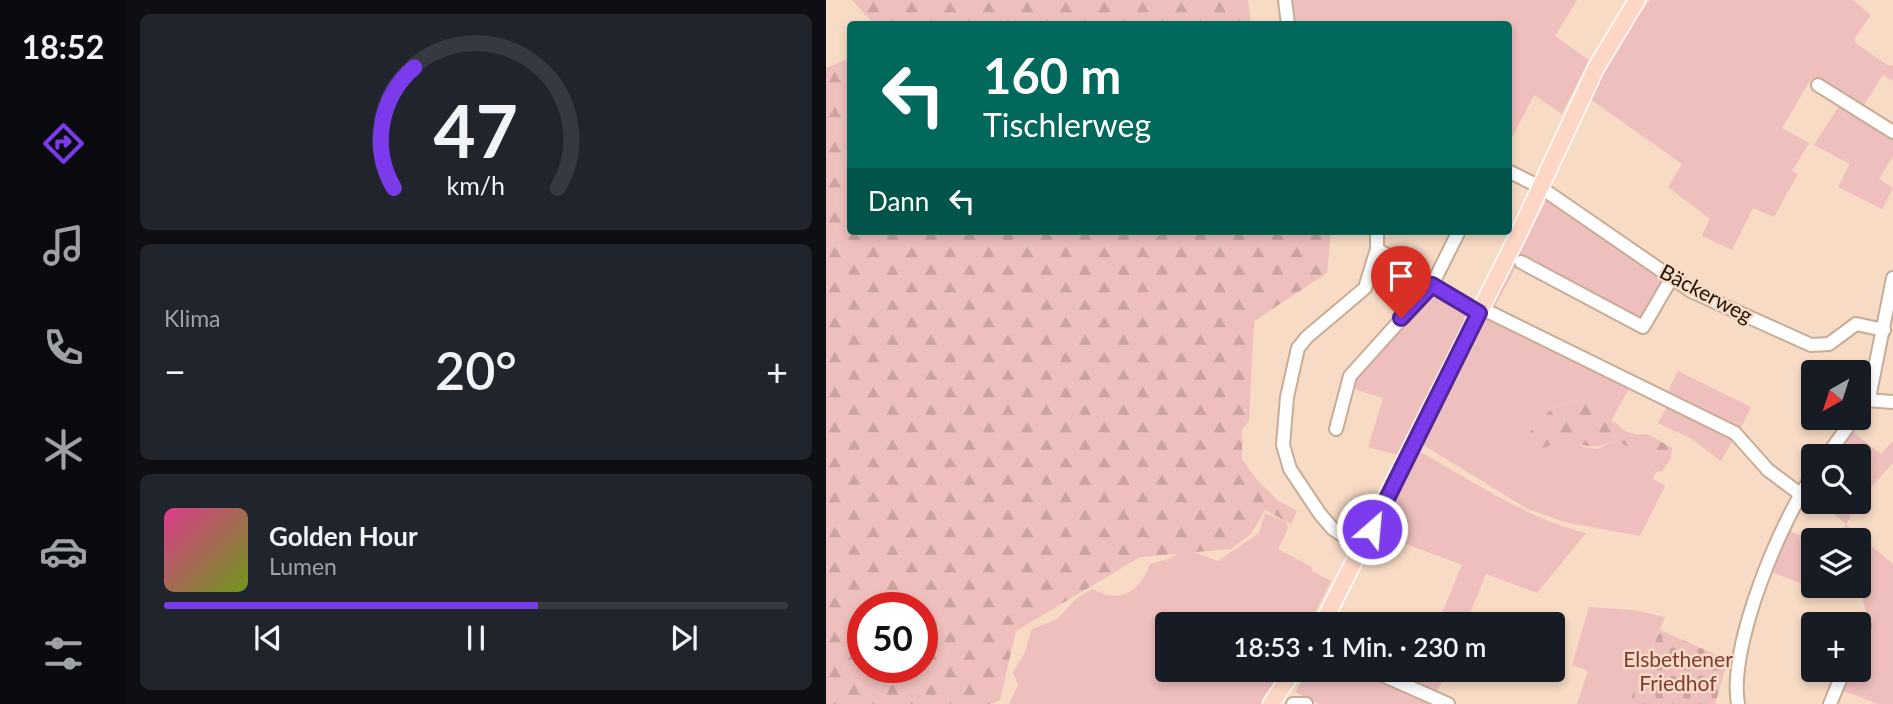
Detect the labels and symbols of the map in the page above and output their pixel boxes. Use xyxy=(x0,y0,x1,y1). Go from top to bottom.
pin xyxy=(1371,246,1431,318)
street label: Bäckerweg xyxy=(1656,258,1757,327)
north arrow xyxy=(1801,360,1871,430)
position arrow xyxy=(1335,492,1409,566)
speed limit sign: 50 xyxy=(847,592,938,683)
park label: Elsbethener Friedhof xyxy=(1623,646,1733,695)

